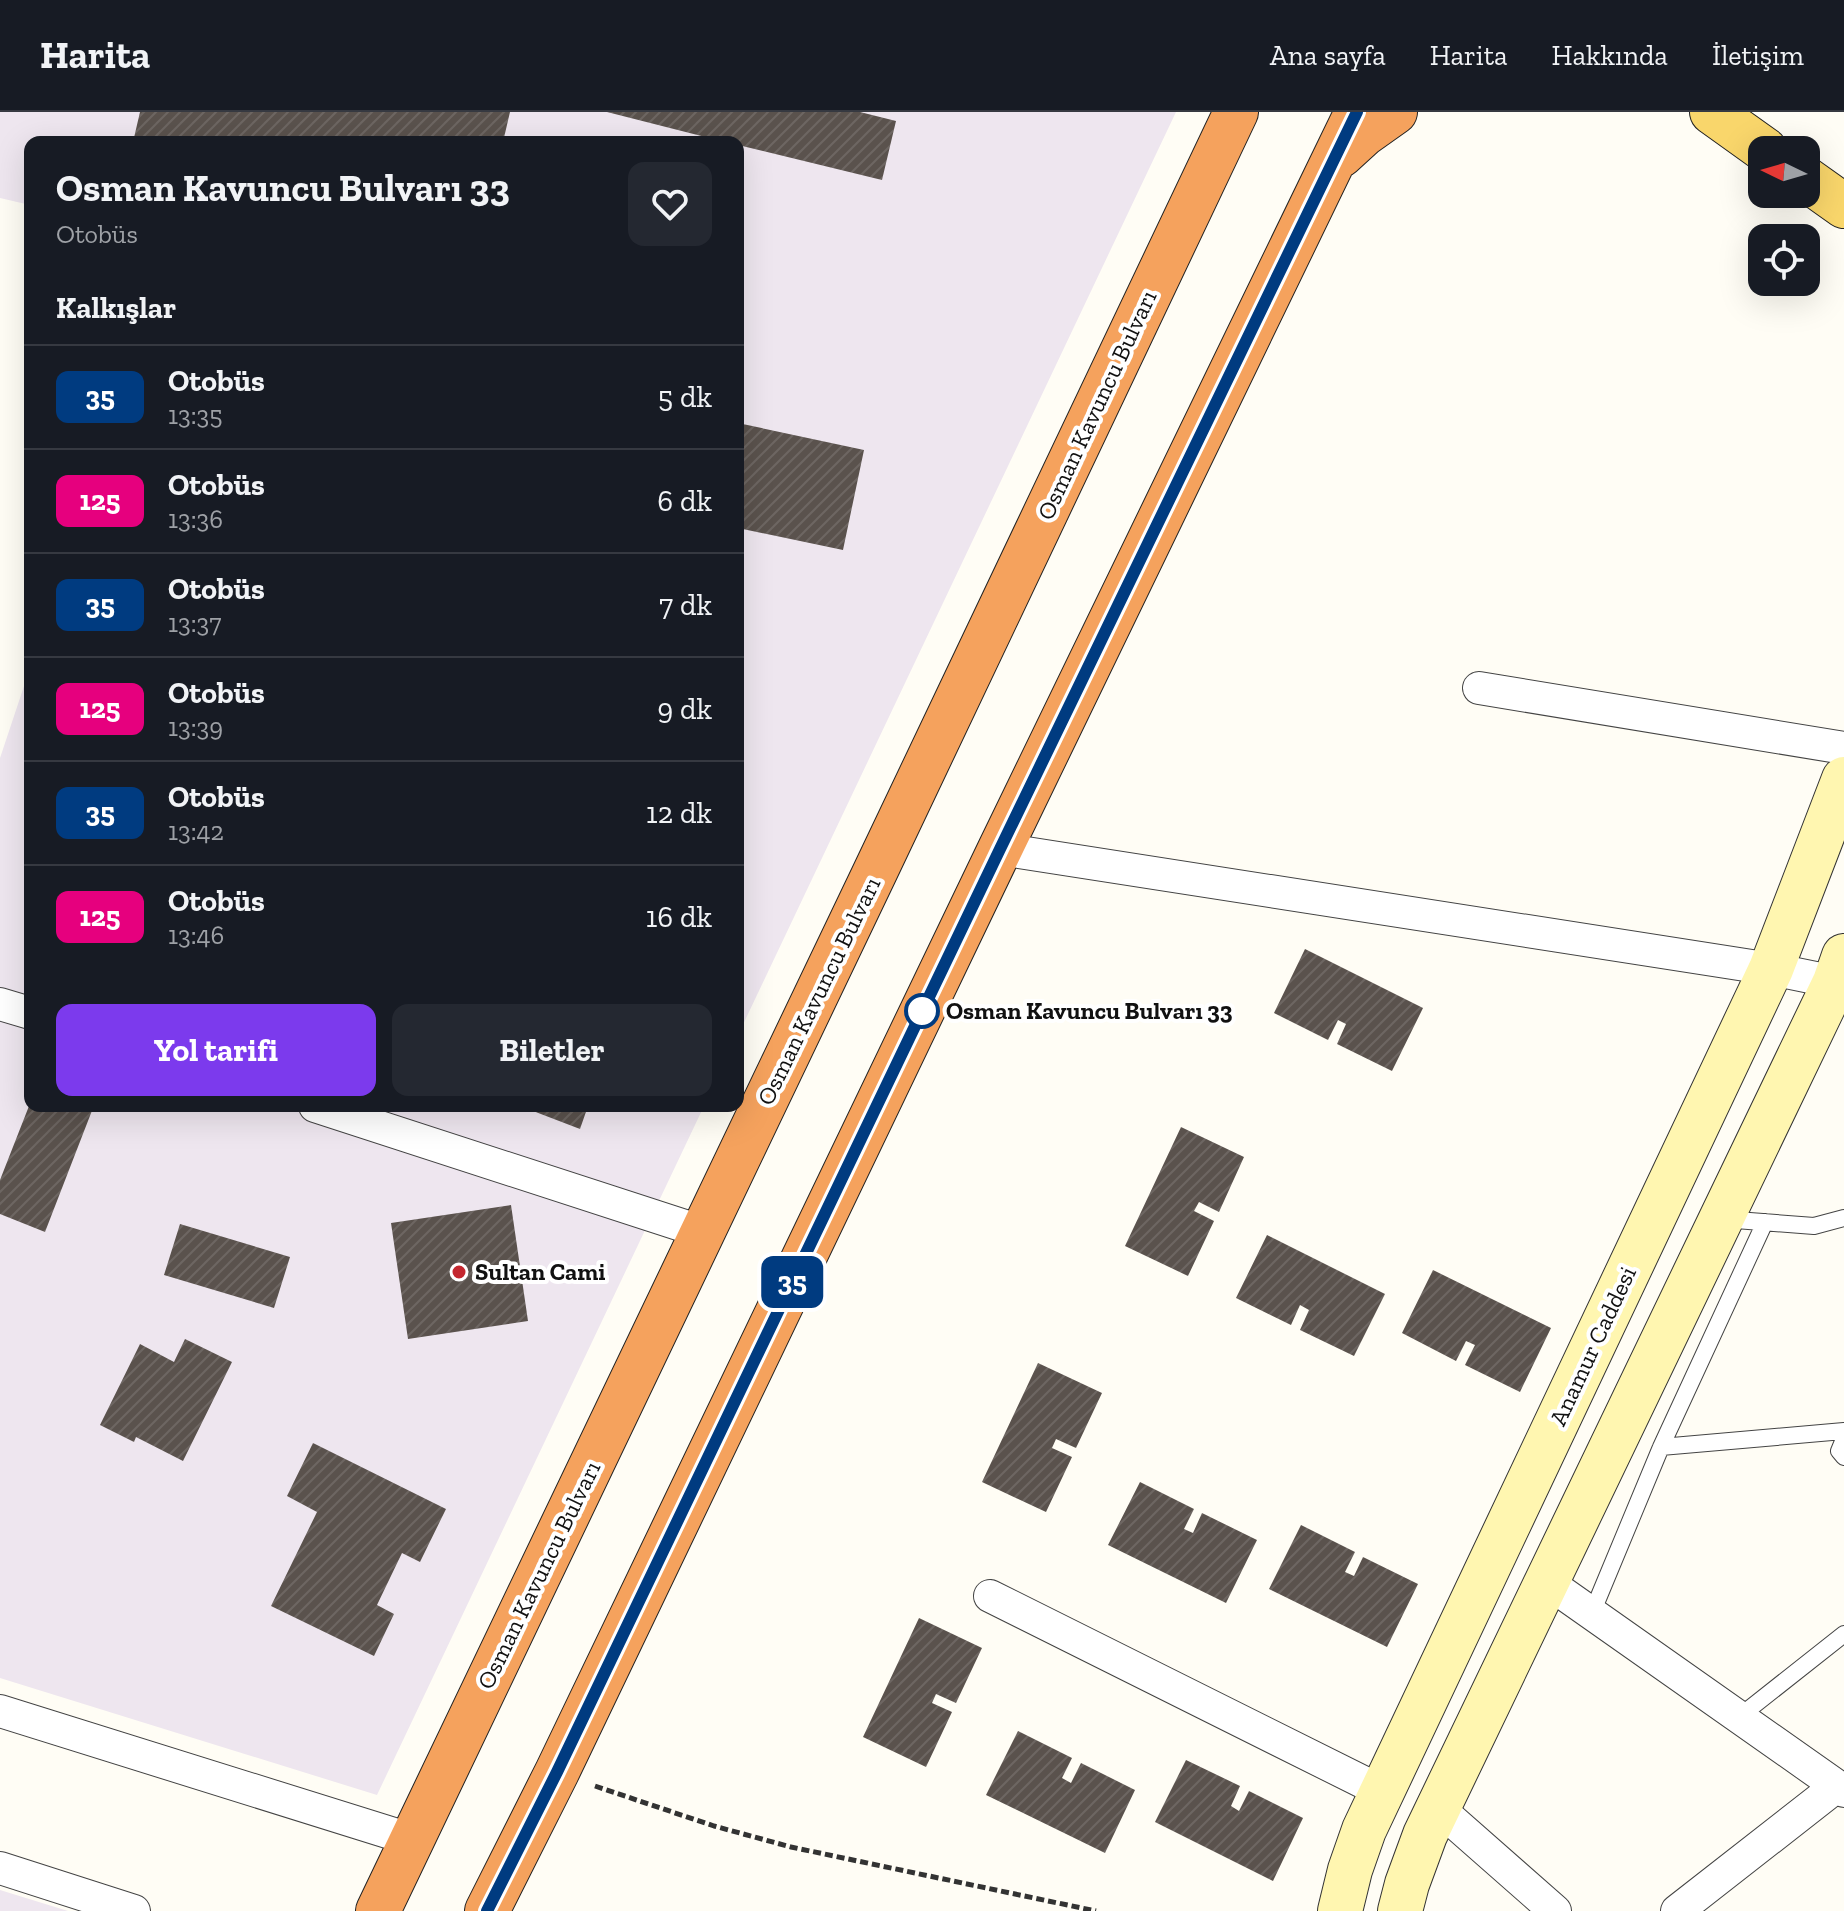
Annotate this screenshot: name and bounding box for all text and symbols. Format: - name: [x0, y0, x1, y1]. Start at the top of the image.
- text: Harita: [40, 32, 150, 78]
- text: Ana sayfa: [1270, 39, 1386, 72]
- text: Harita: [1430, 39, 1508, 72]
- text: Hakkında: [1552, 39, 1668, 72]
- text: İletişim: [1712, 39, 1804, 72]
- north arrow: [1748, 136, 1820, 208]
- map controls: [1748, 136, 1820, 296]
- button: heart: [628, 162, 712, 246]
- text: Osman Kavuncu Bulvarı 33: [56, 165, 510, 211]
- text: Otobüs: [56, 218, 138, 250]
- button: locate: [1748, 224, 1820, 296]
- street label: Osman Kavuncu Bulvarı: [1031, 285, 1163, 524]
- text: Kalkışlar: [56, 290, 176, 326]
- text: Otobüs: [168, 363, 265, 399]
- text: 5 dk: [658, 379, 712, 415]
- text: 35: [85, 380, 115, 413]
- text: 13:35: [168, 399, 223, 431]
- text: Otobüs: [168, 467, 265, 503]
- text: 6 dk: [657, 483, 712, 519]
- text: 125: [80, 484, 120, 517]
- text: 13:36: [168, 503, 223, 535]
- text: Otobüs: [168, 571, 265, 607]
- text: 7 dk: [659, 587, 712, 623]
- text: 35: [85, 588, 115, 621]
- text: 13:37: [168, 607, 222, 639]
- text: Otobüs: [168, 675, 265, 711]
- text: 9 dk: [657, 691, 712, 727]
- text: 125: [80, 692, 120, 725]
- text: 13:39: [168, 711, 223, 743]
- text: Otobüs: [168, 779, 265, 815]
- text: 12 dk: [646, 795, 712, 831]
- text: 35: [85, 796, 115, 829]
- text: 13:42: [168, 815, 224, 847]
- street label: Osman Kavuncu Bulvarı: [751, 872, 887, 1110]
- text: Otobüs: [168, 883, 265, 919]
- text: 16 dk: [646, 899, 712, 935]
- text: 125: [80, 900, 120, 933]
- text: 13:46: [168, 919, 224, 951]
- marker: Osman Kavuncu Bulvarı 33: [905, 994, 939, 1028]
- place label: Osman Kavuncu Bulvarı 33: [946, 996, 1233, 1025]
- button: Yol tarifi: [56, 1004, 376, 1096]
- button: Biletler: [392, 1004, 712, 1096]
- line badge: 35: [756, 1256, 828, 1308]
- place label: Sultan Cami: [475, 1257, 605, 1286]
- street label: Anamur Caddesi: [1543, 1261, 1642, 1430]
- marker: Sultan Cami: [450, 1263, 468, 1281]
- text: 35: [777, 1265, 807, 1298]
- street label: Osman Kavuncu Bulvarı: [471, 1456, 607, 1694]

